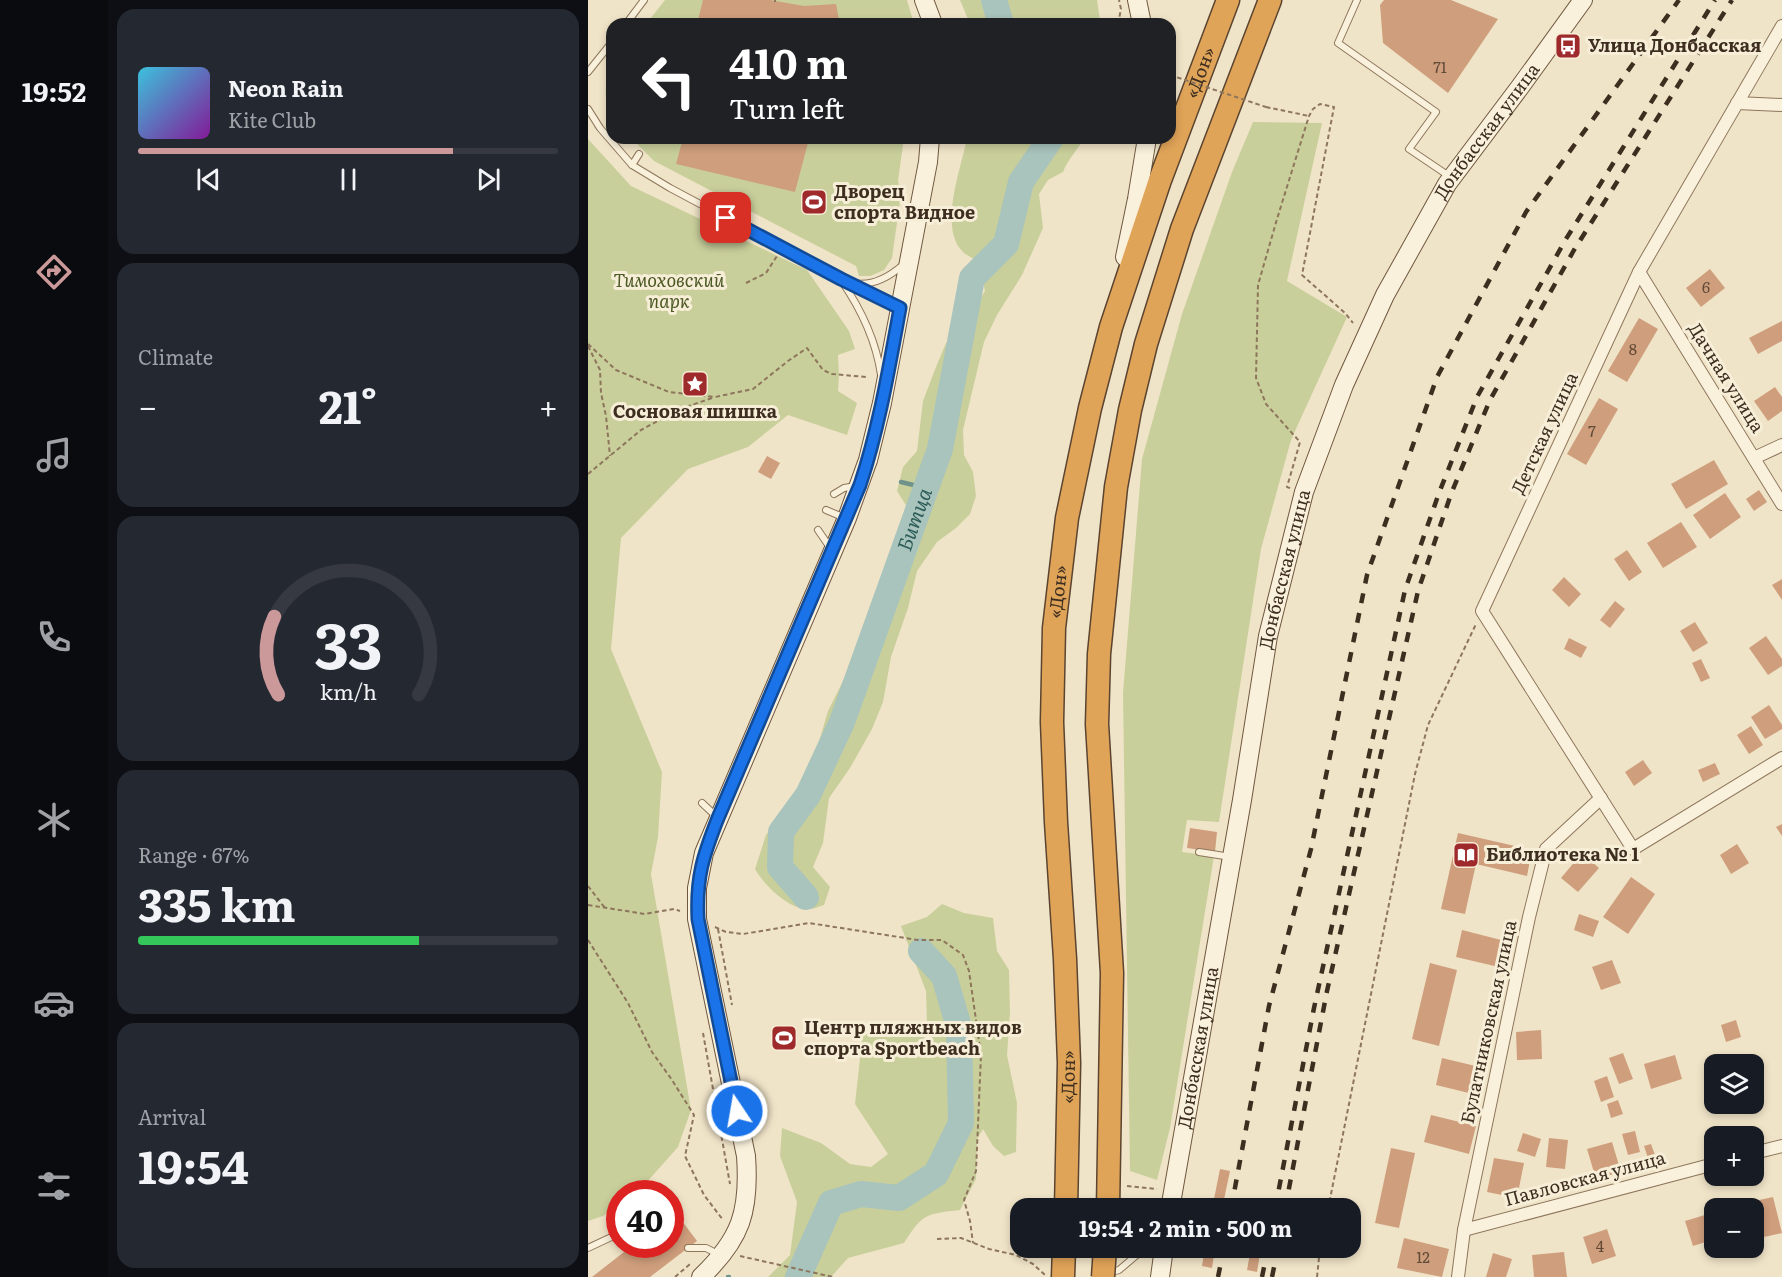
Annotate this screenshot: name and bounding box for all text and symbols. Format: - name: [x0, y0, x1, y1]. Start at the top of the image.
- text: 410 m: [729, 30, 848, 92]
- bus stop icon: Улица Донбасская: [1553, 31, 1583, 61]
- place label: Улица Донбасская: [1588, 31, 1762, 58]
- icon: left: [630, 42, 708, 120]
- street label: «Дон»: [1177, 42, 1221, 102]
- house number: 71: [1433, 55, 1447, 78]
- street label: Донбасская улица: [1426, 57, 1545, 204]
- text: 19:52: [22, 70, 86, 110]
- text: Neon Rain: [228, 71, 344, 104]
- text: Turn left: [729, 87, 844, 127]
- text: Kite Club: [228, 104, 316, 134]
- icon: previous: [192, 163, 225, 196]
- icon: pause: [332, 163, 365, 196]
- icon: next: [472, 163, 505, 196]
- place label: Дворец спорта Видное: [834, 177, 975, 225]
- sports icon: Дворец спорта Видное: [799, 187, 829, 217]
- pin: [700, 192, 751, 243]
- icon: arrive: [709, 201, 742, 234]
- icon: directions: [33, 251, 75, 293]
- park label: Тимоховский парк: [613, 266, 725, 314]
- house number: 6: [1702, 275, 1710, 298]
- street label: Дачная улица: [1683, 317, 1772, 438]
- house number: 8: [1629, 337, 1637, 360]
- text: Climate: [138, 341, 213, 371]
- street label: Детская улица: [1504, 367, 1584, 498]
- place icon: Сосновая шишка: [680, 369, 710, 399]
- text: 21°: [319, 371, 377, 438]
- text: −: [138, 380, 157, 429]
- text: +: [539, 380, 558, 429]
- place label: Сосновая шишка: [613, 397, 778, 424]
- house number: 7: [1588, 419, 1596, 442]
- icon: music: [33, 434, 75, 476]
- water label: Битца: [888, 483, 938, 555]
- street label: Донбасская улица: [1251, 486, 1316, 651]
- street label: «Дон»: [1040, 563, 1073, 620]
- text: 33: [314, 597, 382, 689]
- icon: phone: [33, 616, 75, 658]
- text: km/h: [319, 676, 377, 708]
- icon: climate: [33, 799, 75, 841]
- text: Range · 67%: [138, 839, 249, 869]
- library icon: Библиотека № 1: [1451, 840, 1481, 870]
- place label: Библиотека № 1: [1486, 840, 1639, 867]
- text: 335 km: [138, 869, 296, 936]
- street label: Булатниковская улица: [1453, 917, 1522, 1126]
- street label: Донбасская улица: [1169, 964, 1224, 1130]
- icon: car: [33, 982, 75, 1024]
- place label: Центр пляжных видов спорта Sportbeach: [804, 1013, 1022, 1061]
- sports icon: Центр пляжных видов спорта Sportbeach: [769, 1023, 799, 1053]
- street label: «Дон»: [1053, 1050, 1081, 1104]
- map controls: [1704, 1054, 1764, 1258]
- button: layers: [1704, 1054, 1764, 1114]
- position arrow: [705, 1079, 769, 1143]
- text: Arrival: [138, 1101, 206, 1131]
- button: +: [1704, 1126, 1764, 1186]
- text: 19:54: [138, 1131, 249, 1198]
- street label: Павловская улица: [1501, 1143, 1669, 1212]
- icon: filters: [33, 1165, 75, 1207]
- speed limit sign: 40: [606, 1180, 684, 1258]
- button: −: [1704, 1198, 1764, 1258]
- text: 19:54 · 2 min · 500 m: [1079, 1211, 1292, 1244]
- house number: 4: [1596, 1234, 1604, 1257]
- house number: 12: [1416, 1245, 1430, 1268]

